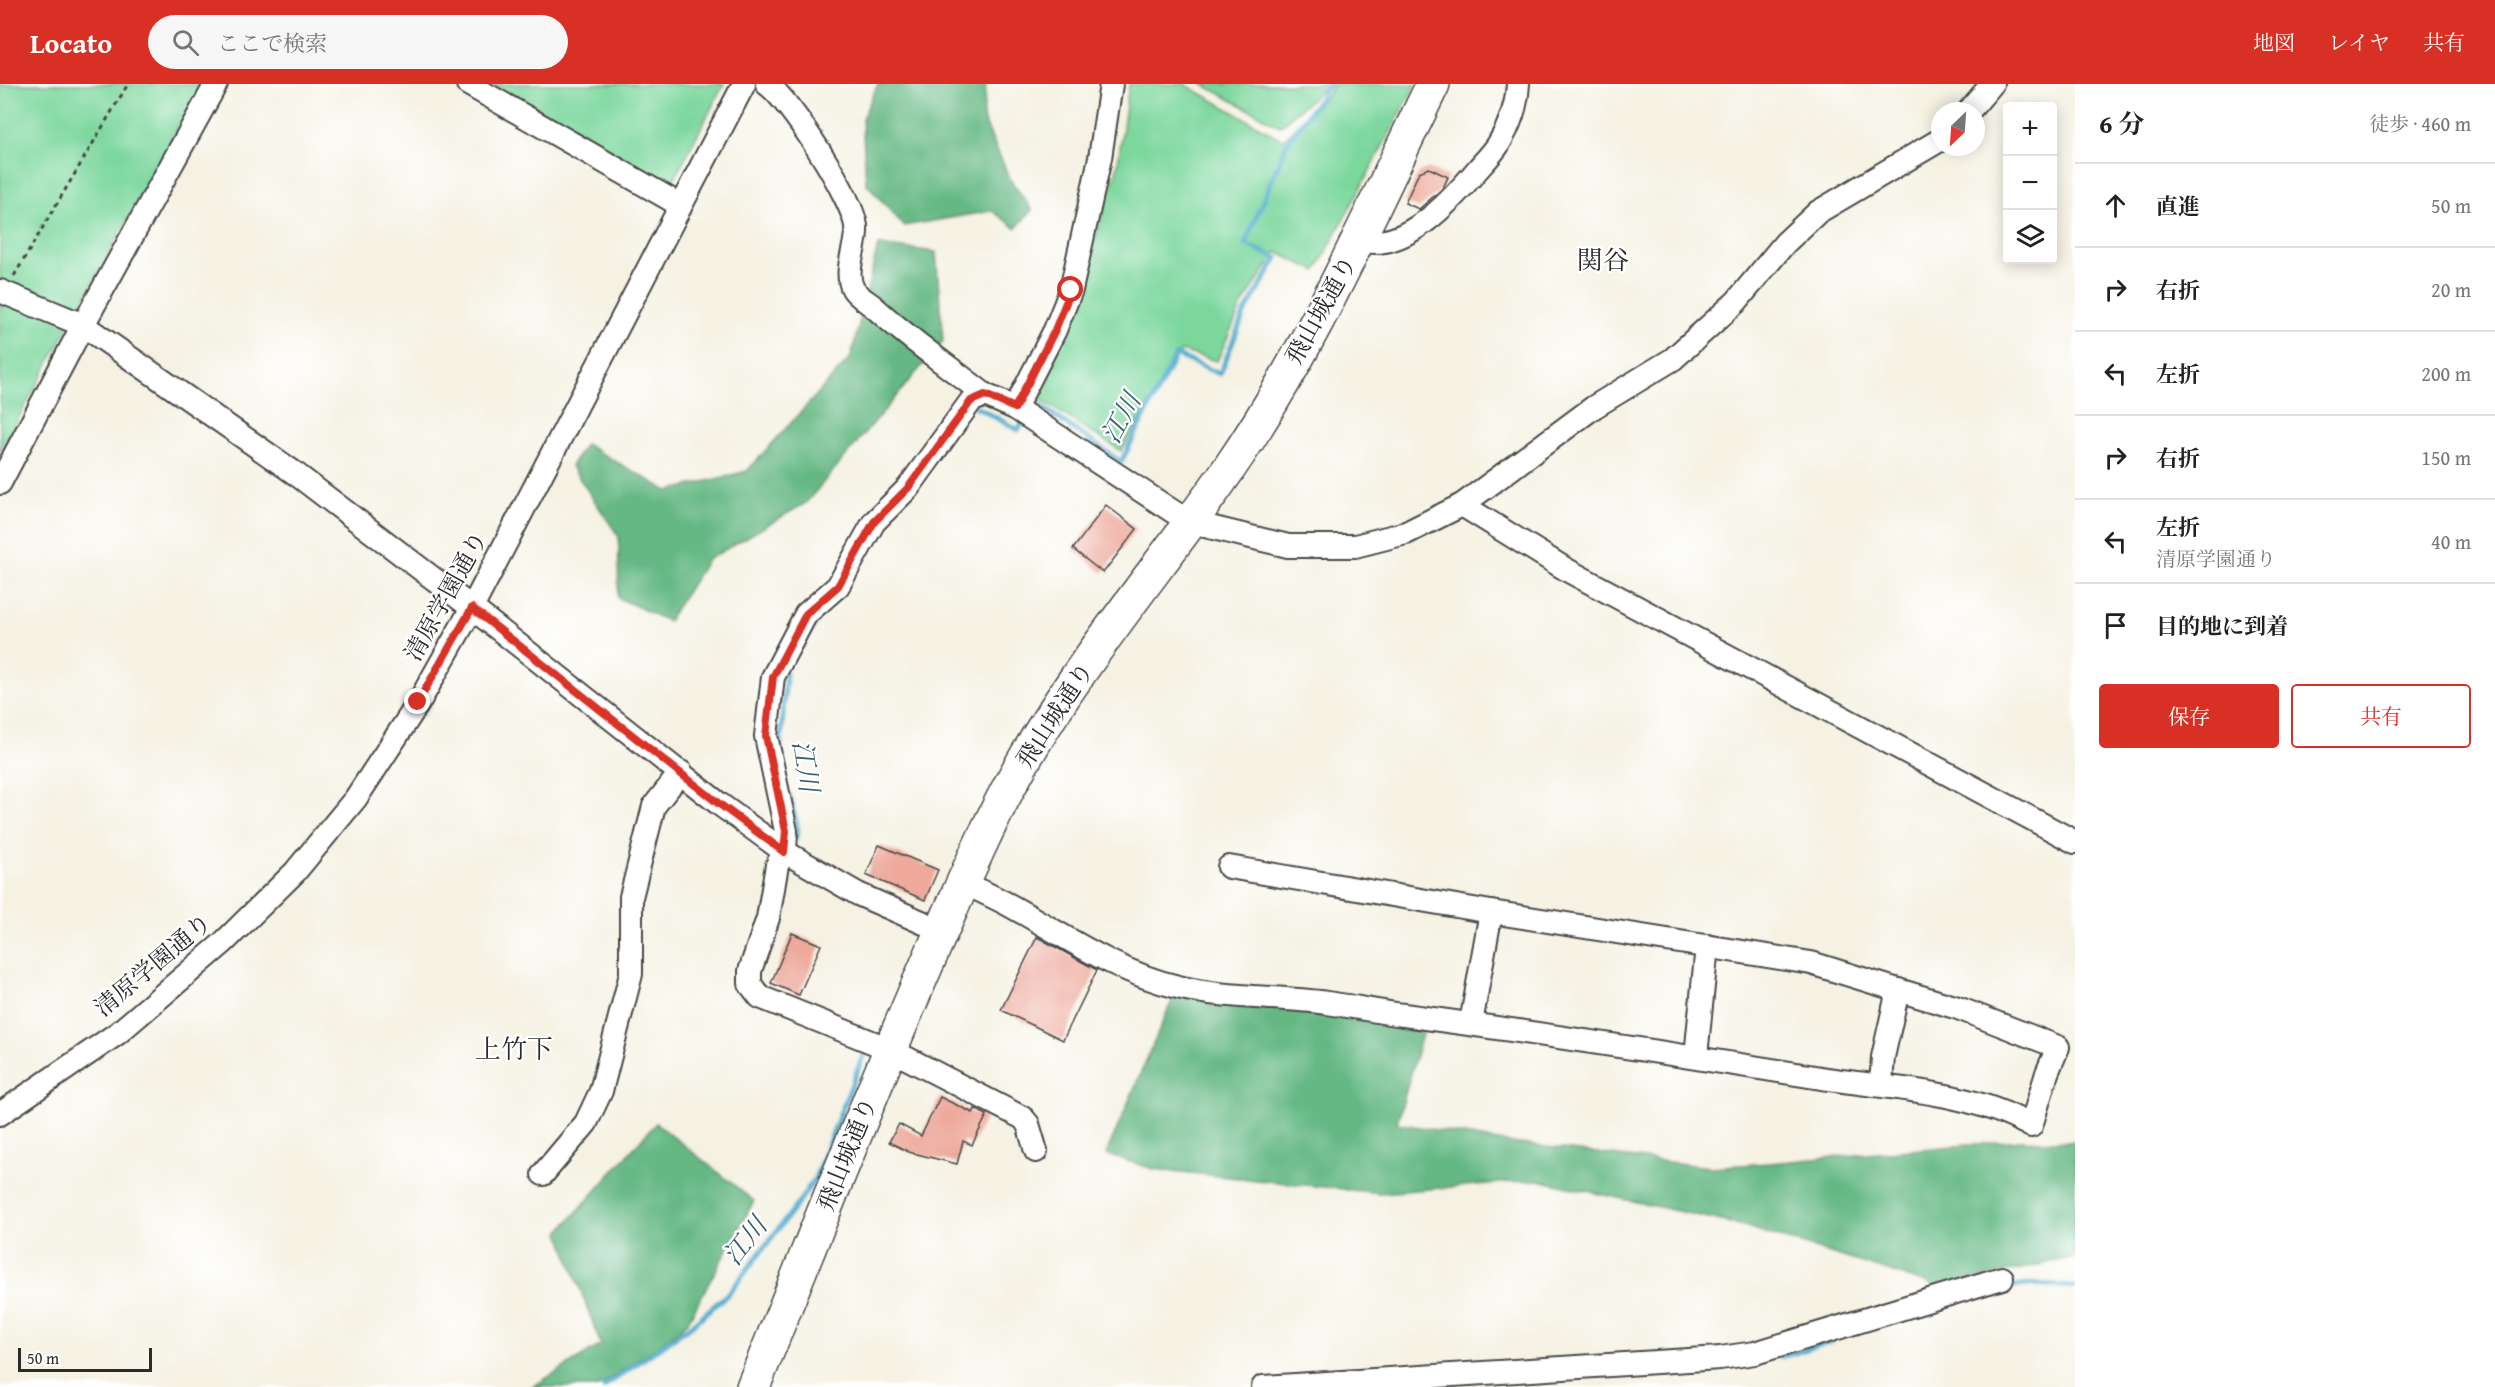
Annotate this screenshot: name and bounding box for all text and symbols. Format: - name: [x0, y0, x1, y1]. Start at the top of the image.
- search box: [148, 15, 568, 69]
- text: Locato: [30, 22, 112, 63]
- icon: search: [169, 26, 202, 59]
- text: ここで検索: [217, 27, 327, 59]
- text: 地図: [2253, 27, 2295, 58]
- text: レイヤ: [2328, 27, 2390, 58]
- text: 共有: [2423, 27, 2465, 58]
- north arrow: [1931, 102, 1985, 156]
- map controls: [2003, 102, 2057, 264]
- button: +: [2003, 102, 2057, 156]
- text: 6 分: [2099, 104, 2144, 143]
- text: 徒歩 · 460 m: [2369, 109, 2471, 138]
- button: −: [2003, 156, 2057, 210]
- icon: ahead: [2099, 189, 2132, 222]
- text: 直進: [2156, 190, 2200, 222]
- text: 50 m: [2431, 191, 2471, 220]
- button: layers: [2003, 210, 2057, 264]
- district label: 関谷: [1577, 240, 1629, 279]
- street label: 飛山城通り: [1276, 249, 1365, 371]
- icon: right: [2099, 273, 2132, 306]
- text: 右折: [2156, 274, 2200, 306]
- text: 20 m: [2431, 275, 2471, 304]
- route start: [1057, 276, 1083, 302]
- icon: left: [2099, 357, 2132, 390]
- text: 左折: [2156, 358, 2200, 390]
- text: 200 m: [2421, 359, 2471, 388]
- water label: 江川: [1091, 383, 1151, 450]
- icon: right: [2099, 441, 2132, 474]
- text: 右折: [2156, 442, 2200, 474]
- text: 150 m: [2421, 443, 2471, 472]
- text: 左折: [2156, 511, 2200, 543]
- street label: 清原学園通り: [395, 524, 496, 667]
- icon: left: [2099, 525, 2132, 558]
- text: 40 m: [2431, 527, 2471, 556]
- text: 清原学園通り: [2156, 544, 2276, 573]
- icon: arrive: [2099, 609, 2132, 642]
- text: 目的地に到着: [2156, 610, 2288, 642]
- street label: 飛山城通り: [1007, 655, 1102, 775]
- button: 保存: [2099, 684, 2279, 748]
- button: 共有: [2291, 684, 2471, 748]
- route end: [404, 688, 430, 714]
- water label: 江川: [783, 737, 830, 798]
- street label: 清原学園通り: [86, 905, 219, 1024]
- district label: 上竹下: [475, 1029, 553, 1068]
- street label: 飛山城通り: [808, 1092, 885, 1216]
- water label: 江川: [713, 1206, 778, 1273]
- scale bar: [18, 1345, 152, 1372]
- text: 50 m: [27, 1346, 59, 1370]

